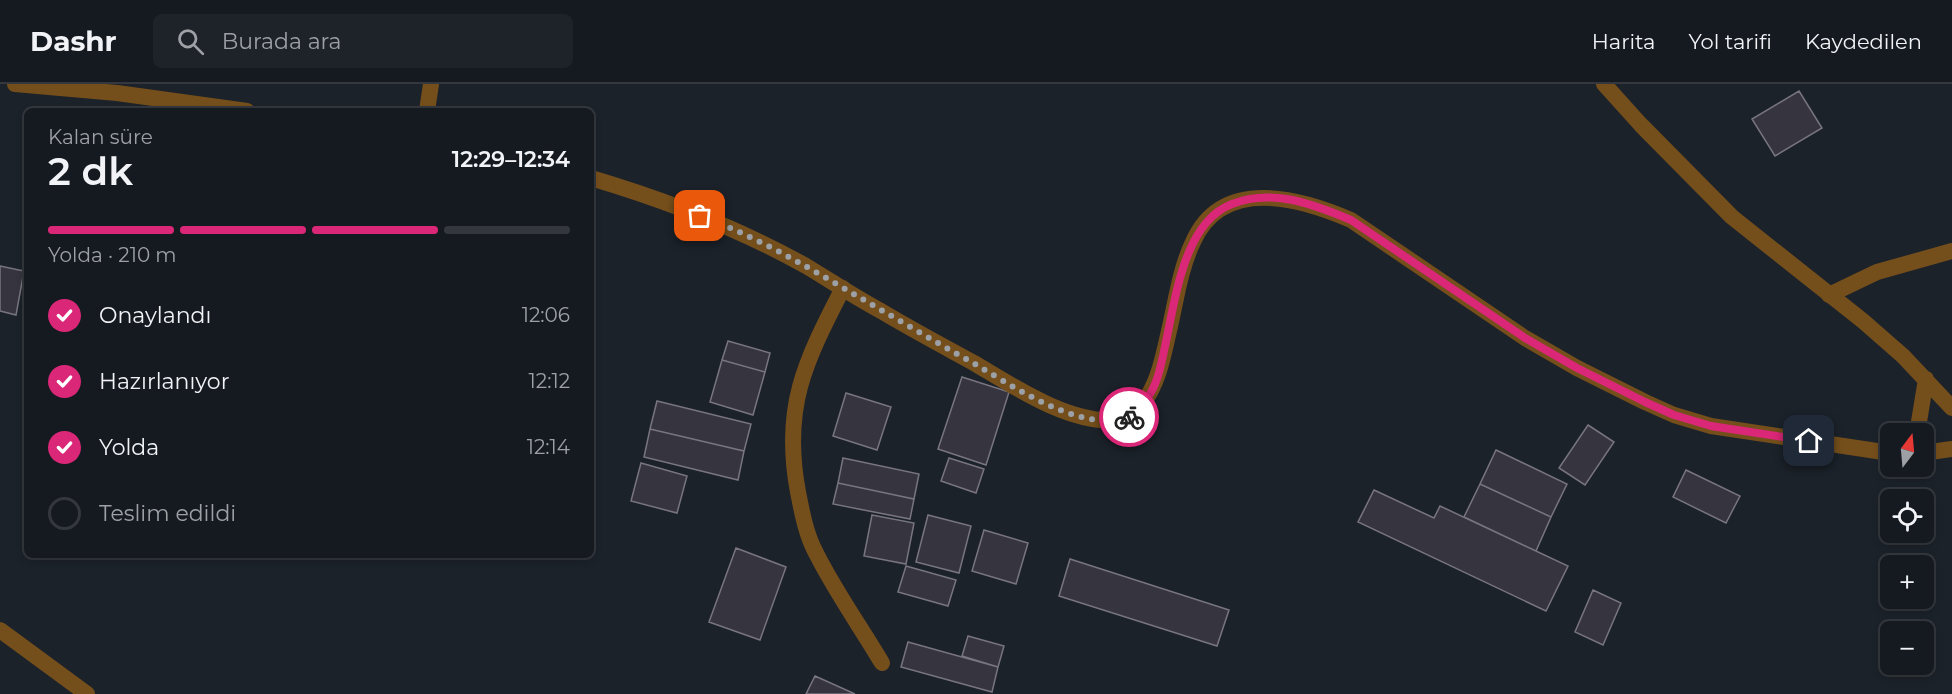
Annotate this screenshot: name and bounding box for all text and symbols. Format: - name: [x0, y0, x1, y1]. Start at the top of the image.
- search box: [153, 14, 573, 68]
- text: Dashr: [30, 24, 117, 58]
- icon: search: [174, 25, 207, 58]
- text: Burada ara: [222, 28, 342, 55]
- text: Harita: [1592, 29, 1655, 54]
- text: Yol tarifi: [1688, 29, 1772, 54]
- text: Kaydedilen: [1805, 29, 1922, 54]
- text: Kalan süre: [48, 125, 153, 149]
- text: 12:29–12:34: [452, 146, 570, 173]
- text: 2 dk: [48, 147, 133, 195]
- pin: [674, 190, 725, 241]
- icon: bag: [683, 199, 716, 232]
- text: Yolda · 210 m: [48, 243, 177, 267]
- icon: check: [48, 299, 81, 332]
- text: Onaylandı: [99, 302, 211, 329]
- text: 12:06: [522, 303, 570, 327]
- icon: check: [48, 365, 81, 398]
- text: Hazırlanıyor: [99, 368, 229, 395]
- text: 12:12: [529, 369, 570, 393]
- courier: [1099, 387, 1159, 447]
- icon: bike: [1113, 401, 1146, 434]
- pin: [1783, 415, 1834, 466]
- north arrow: [1880, 423, 1934, 477]
- map controls: [1880, 423, 1934, 675]
- icon: home: [1792, 424, 1825, 457]
- icon: check: [48, 431, 81, 464]
- text: Yolda: [99, 434, 159, 461]
- text: 12:14: [527, 435, 570, 459]
- button: locate: [1880, 489, 1934, 543]
- text: Teslim edildi: [99, 500, 236, 527]
- button: +: [1880, 555, 1934, 609]
- button: −: [1880, 621, 1934, 675]

